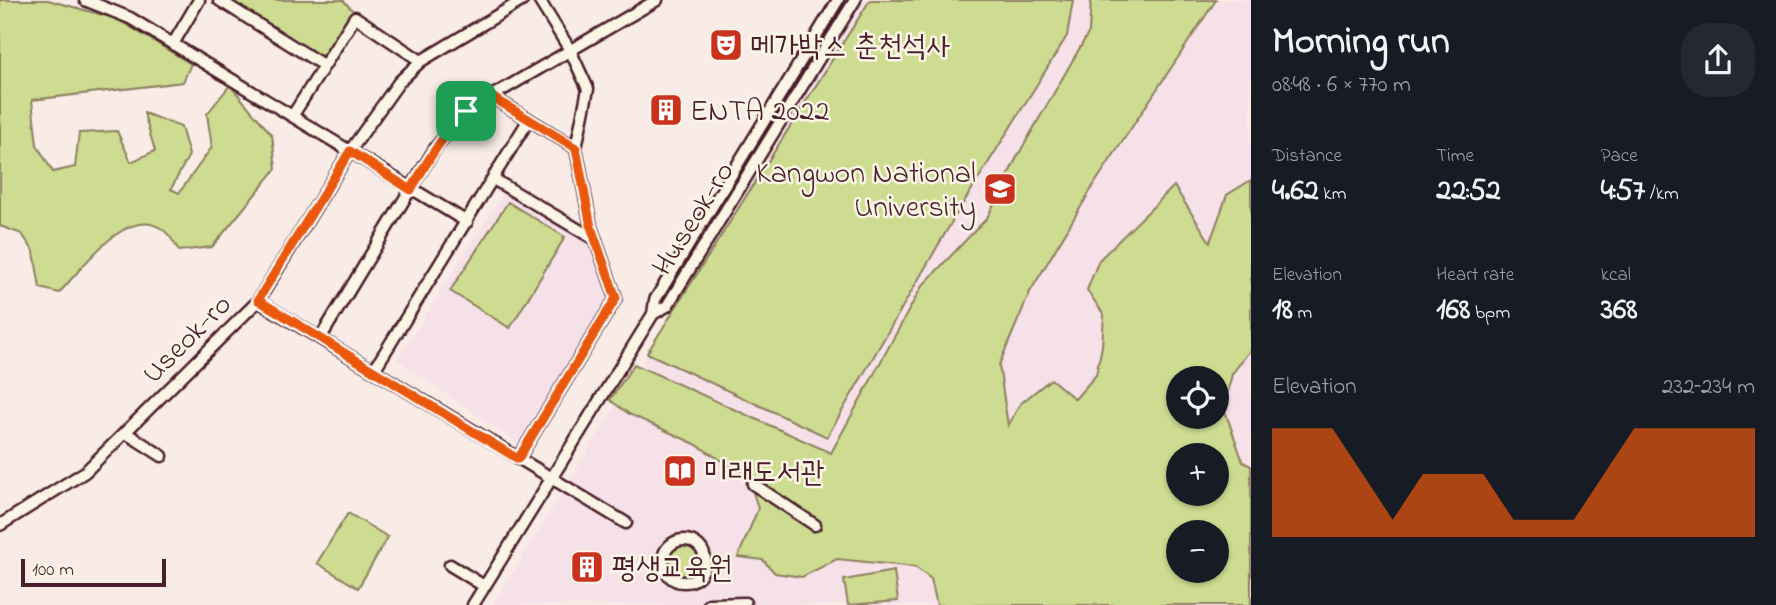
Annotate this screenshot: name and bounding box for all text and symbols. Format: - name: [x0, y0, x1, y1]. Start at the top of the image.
- text: Morning run: [1272, 15, 1450, 71]
- button: share: [1681, 23, 1755, 97]
- theatre icon: 메가박스 춘천석사: [707, 26, 745, 64]
- place label: 메가박스 춘천석사: [750, 26, 951, 70]
- text: 08:48 · 6 × 770 m: [1272, 69, 1411, 102]
- pin: [436, 81, 496, 141]
- building icon: ENTA 2022: [647, 91, 685, 129]
- place label: ENTA 2022: [690, 91, 829, 135]
- icon: arrive: [447, 92, 485, 130]
- text: Distance: [1272, 143, 1342, 170]
- text: Time: [1436, 143, 1474, 170]
- text: Pace: [1601, 143, 1638, 170]
- place label: Kangwon National University: [756, 153, 976, 231]
- street label: Huseok-ro: [642, 154, 747, 285]
- school or university icon: Kangwon National University: [981, 170, 1019, 208]
- text: 4.62: [1272, 170, 1319, 214]
- text: 22:52: [1436, 170, 1501, 214]
- text: 4:57: [1601, 170, 1645, 214]
- text: km: [1319, 181, 1346, 208]
- text: /km: [1645, 181, 1679, 208]
- text: Elevation: [1272, 262, 1342, 289]
- text: Heart rate: [1436, 262, 1514, 289]
- text: kcal: [1601, 262, 1631, 289]
- street label: Useok-ro: [133, 285, 243, 395]
- text: 18: [1272, 289, 1293, 333]
- text: 168: [1436, 289, 1470, 333]
- text: 368: [1601, 289, 1638, 333]
- text: m: [1293, 300, 1312, 327]
- text: bpm: [1470, 300, 1510, 327]
- map controls: [1166, 366, 1229, 583]
- button: locate: [1166, 366, 1229, 429]
- text: Elevation: [1272, 371, 1357, 404]
- text: 232–234 m: [1662, 371, 1755, 404]
- button: +: [1166, 443, 1229, 506]
- library icon: 미래도서관: [661, 452, 699, 490]
- place label: 미래도서관: [704, 452, 825, 496]
- button: −: [1166, 520, 1229, 583]
- building icon: 평생교육원: [568, 548, 606, 586]
- place label: 평생교육원: [612, 548, 733, 592]
- scale bar: [21, 556, 166, 588]
- text: 100 m: [32, 557, 74, 584]

